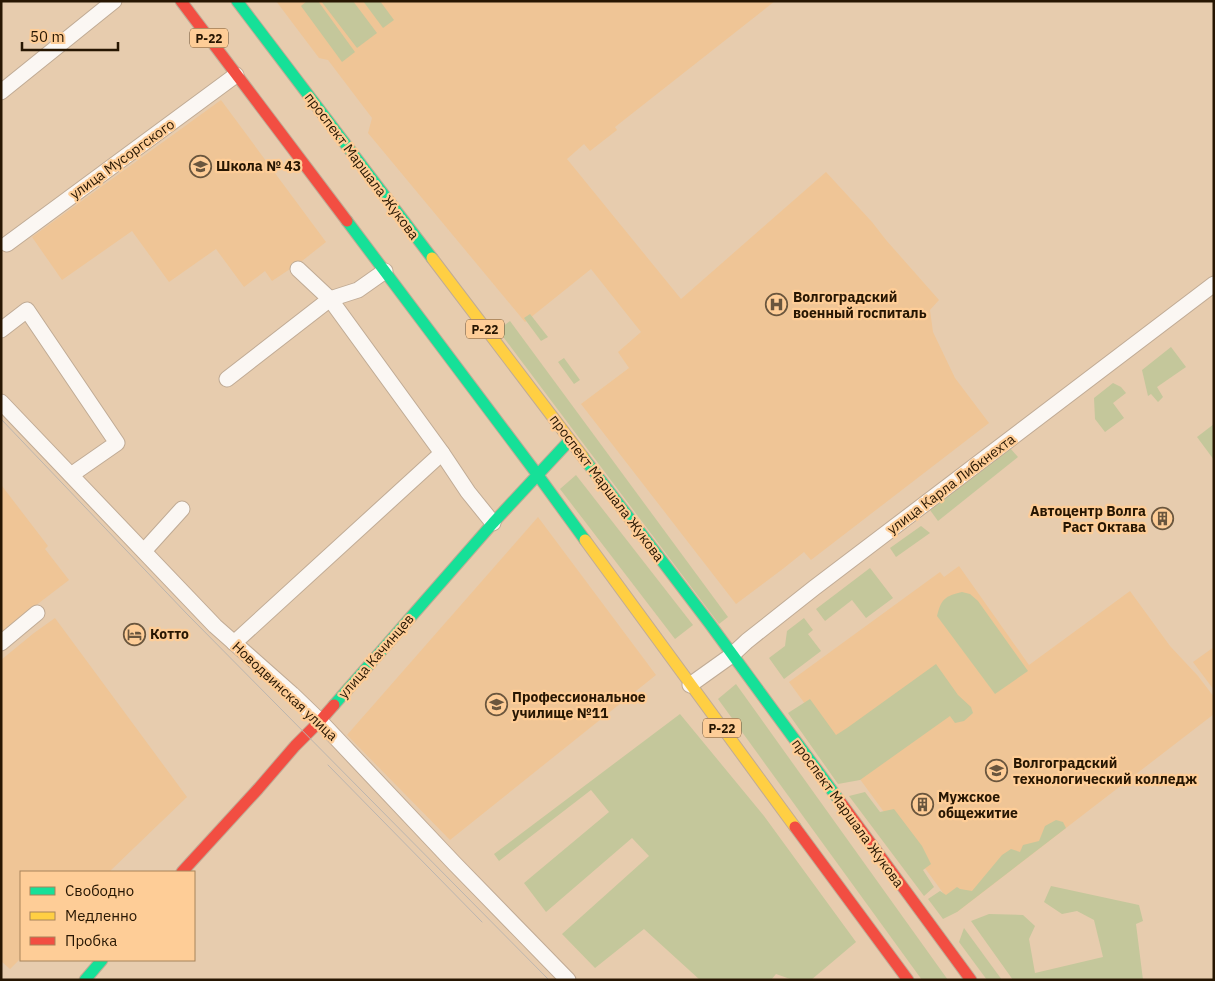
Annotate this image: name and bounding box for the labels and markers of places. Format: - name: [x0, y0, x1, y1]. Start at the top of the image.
- school or university icon: Школа № 43: [188, 154, 212, 178]
- place label: Школа № 43: [216, 157, 301, 175]
- place label: Волгоградский военный госпиталь: [793, 288, 927, 322]
- hospital icon: Волгоградский военный госпиталь: [765, 293, 789, 317]
- place label: Автоцентр Волга Раст Октава: [1030, 502, 1146, 536]
- building icon: Автоцентр Волга Раст Октава: [1150, 507, 1174, 531]
- hotel icon: Котто: [122, 622, 146, 646]
- place label: Котто: [150, 625, 189, 643]
- place label: Профессиональное училище №11: [512, 688, 646, 722]
- school or university icon: Профессиональное училище №11: [484, 693, 508, 717]
- place label: Волгоградский технологический колледж: [1013, 754, 1197, 788]
- school or university icon: Волгоградский технологический колледж: [985, 759, 1009, 783]
- place label: Мужское общежитие: [938, 788, 1018, 822]
- building icon: Мужское общежитие: [910, 793, 934, 817]

